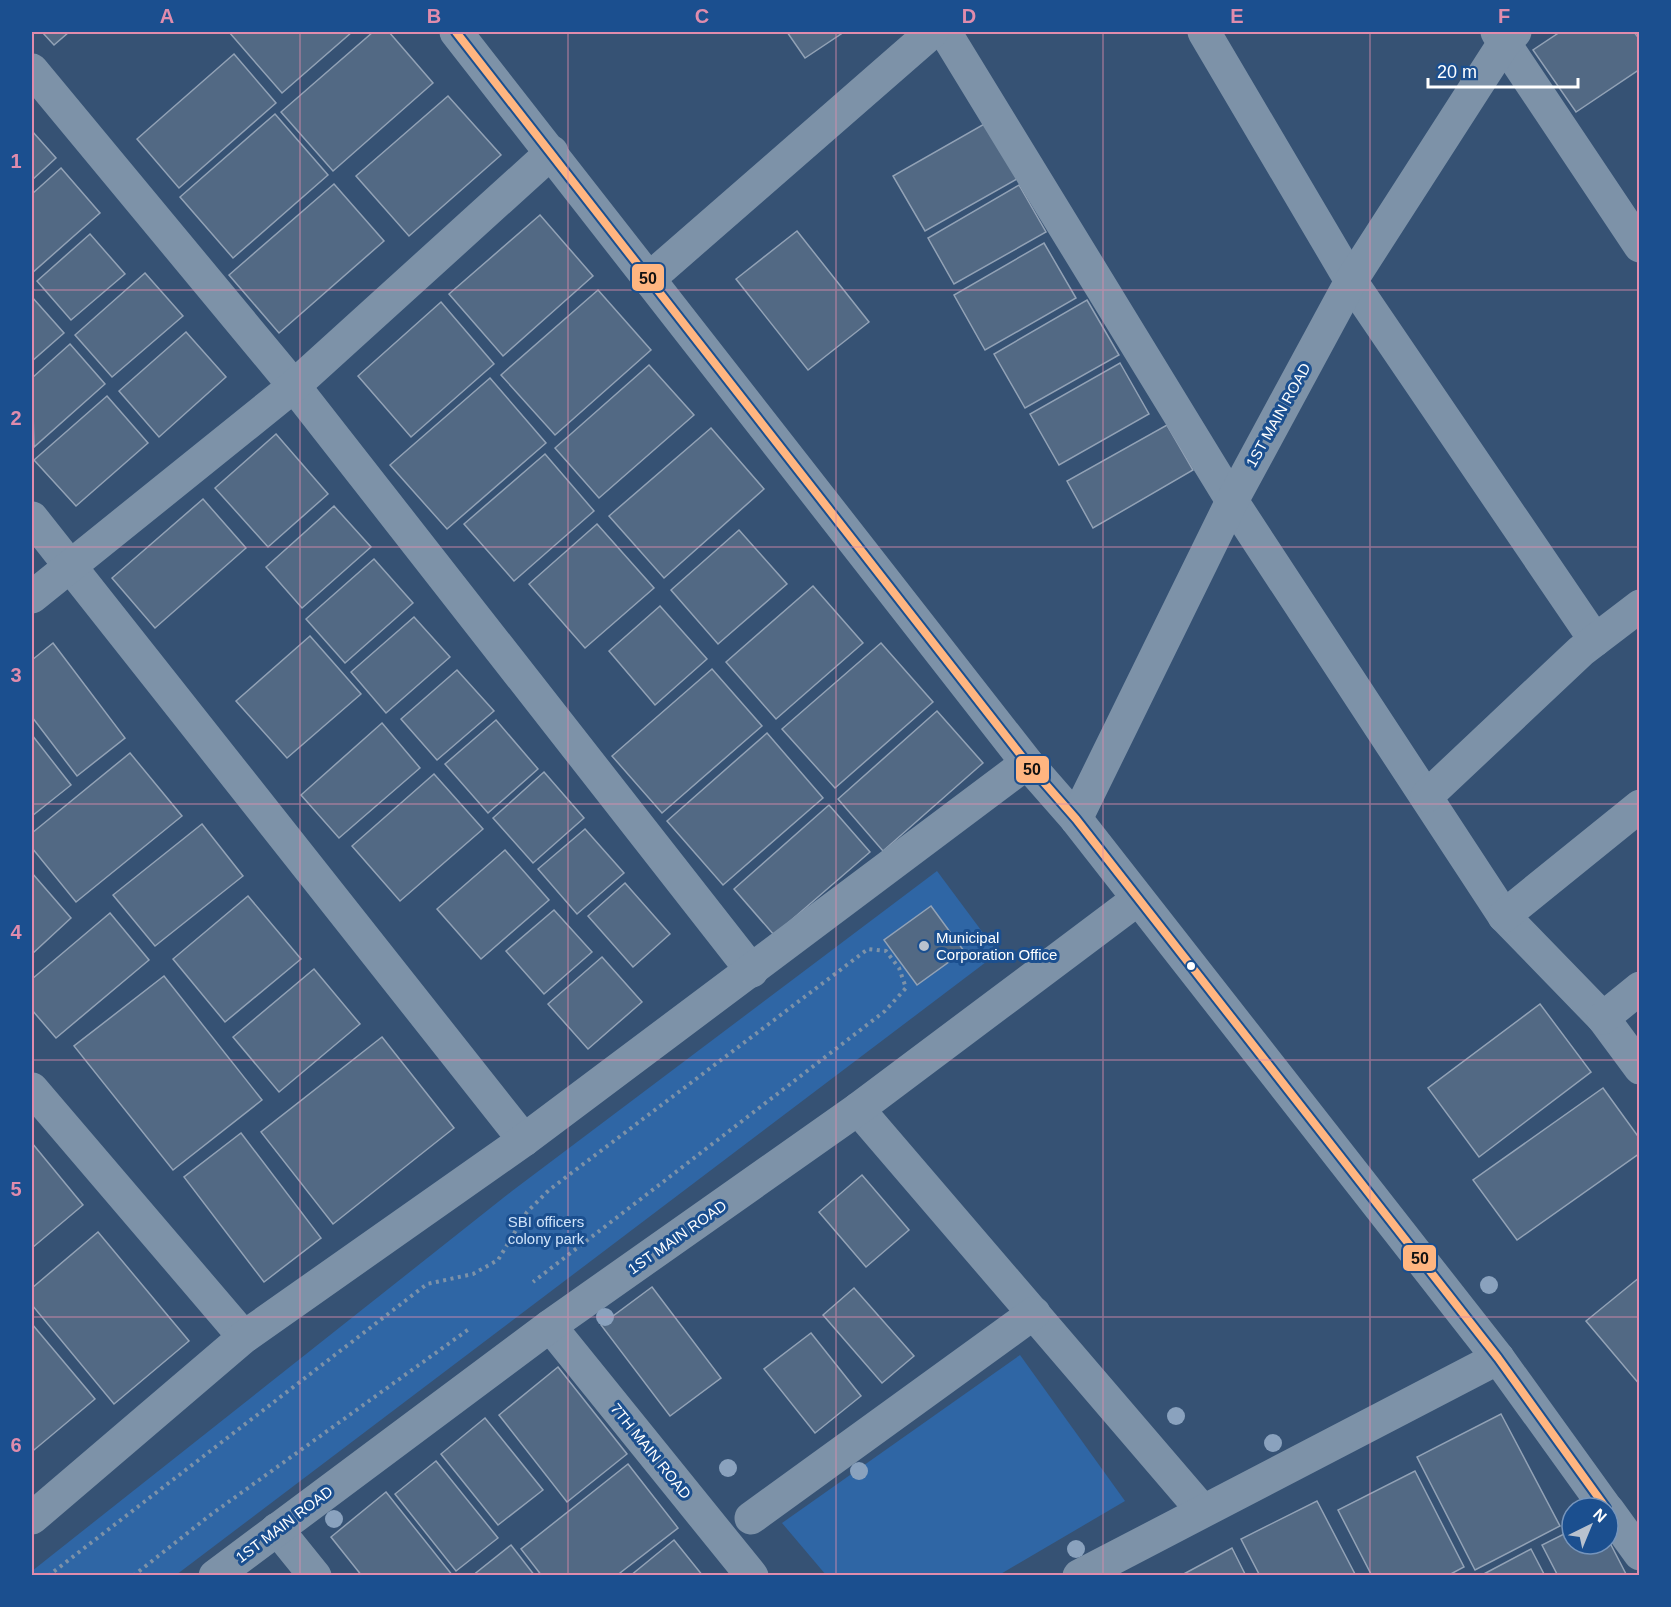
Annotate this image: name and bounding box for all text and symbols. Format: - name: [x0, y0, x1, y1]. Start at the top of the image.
- text: A: [160, 5, 174, 27]
- text: B: [427, 5, 441, 27]
- text: C: [695, 5, 709, 27]
- text: D: [962, 5, 976, 27]
- text: E: [1230, 5, 1244, 27]
- text: F: [1498, 5, 1510, 27]
- scale bar: [1428, 51, 1578, 89]
- text: 20 m: [1437, 62, 1477, 82]
- text: 1: [10, 150, 22, 172]
- line badge: 50: [631, 263, 665, 292]
- text: 50: [639, 270, 657, 287]
- street label: 1ST MAIN ROAD: [1242, 360, 1314, 470]
- text: 2: [10, 407, 22, 429]
- text: 3: [10, 664, 22, 686]
- line badge: 50: [1015, 755, 1050, 784]
- text: 50: [1023, 761, 1041, 778]
- text: 4: [10, 921, 22, 943]
- place label: Municipal Corporation Office: [936, 929, 1057, 963]
- marker: Municipal Corporation Office: [917, 939, 931, 953]
- unlabelled marker: [1185, 960, 1197, 972]
- text: 5: [10, 1178, 22, 1200]
- street label: 1ST MAIN ROAD: [624, 1197, 730, 1277]
- park label: SBI officers colony park: [508, 1213, 585, 1247]
- line badge: 50: [1402, 1244, 1437, 1272]
- text: 50: [1411, 1250, 1429, 1267]
- street label: 7TH MAIN ROAD: [607, 1400, 695, 1502]
- text: 6: [10, 1434, 22, 1456]
- street label: 1ST MAIN ROAD: [232, 1482, 336, 1566]
- north arrow: [1560, 1496, 1620, 1556]
- text: N: [1590, 1505, 1610, 1526]

